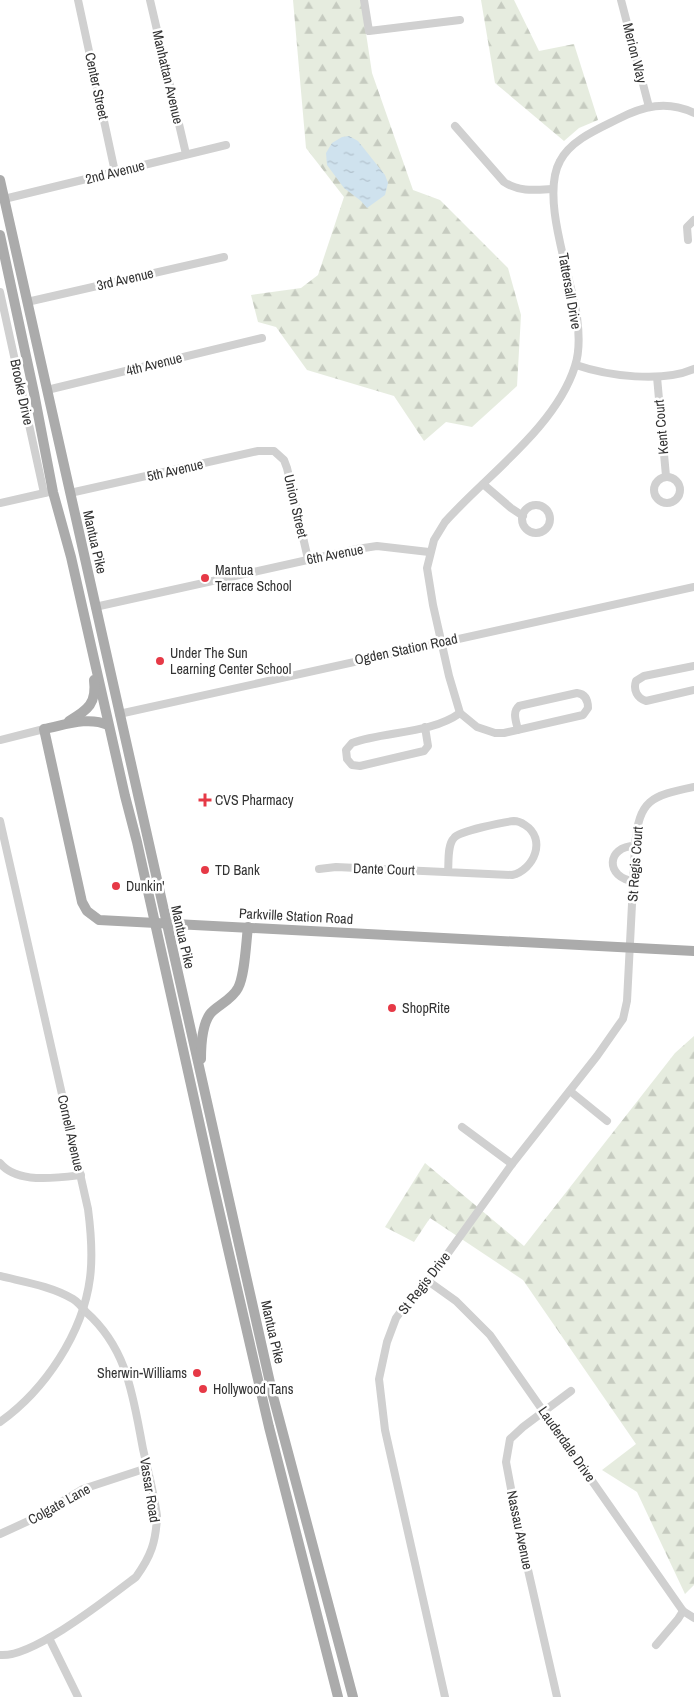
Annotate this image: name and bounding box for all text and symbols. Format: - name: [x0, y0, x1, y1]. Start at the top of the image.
- street label: Merion Way: [619, 21, 651, 85]
- street label: Manhattan Avenue: [148, 28, 188, 126]
- street label: Center Street: [81, 51, 113, 121]
- street label: 2nd Avenue: [83, 156, 147, 188]
- street label: Tattersall Drive: [554, 252, 586, 330]
- street label: 3rd Avenue: [95, 264, 155, 294]
- street label: 4th Avenue: [124, 348, 184, 380]
- street label: Brooke Drive: [6, 357, 38, 427]
- street label: Kent Court: [650, 399, 672, 455]
- street label: 5th Avenue: [145, 455, 205, 485]
- street label: Union Street: [280, 473, 312, 539]
- street label: Mantua Pike: [79, 509, 111, 575]
- street label: 6th Avenue: [305, 540, 365, 568]
- place label: Mantua Terrace School: [215, 561, 292, 595]
- marker: Mantua Terrace School: [199, 572, 211, 584]
- street label: Ogden Station Road: [353, 629, 459, 669]
- place label: Under The Sun Learning Center School: [170, 644, 291, 678]
- marker: Under The Sun Learning Center School: [154, 655, 166, 667]
- place label: CVS Pharmacy: [215, 791, 294, 809]
- marker: CVS Pharmacy: [199, 794, 211, 806]
- street label: St Regis Court: [623, 826, 647, 902]
- street label: Dante Court: [353, 859, 415, 879]
- place label: TD Bank: [215, 861, 260, 879]
- marker: TD Bank: [199, 864, 211, 876]
- place label: Dunkin': [126, 877, 165, 895]
- marker: Dunkin': [110, 880, 122, 892]
- street label: Mantua Pike: [167, 904, 199, 970]
- street label: Parkville Station Road: [238, 904, 354, 928]
- place label: ShopRite: [402, 999, 450, 1017]
- marker: ShopRite: [386, 1002, 398, 1014]
- street label: Cornell Avenue: [53, 1093, 89, 1173]
- street label: St Regis Drive: [394, 1248, 454, 1318]
- street label: Mantua Pike: [257, 1299, 289, 1365]
- place label: Sherwin-Williams: [97, 1364, 187, 1382]
- marker: Sherwin-Williams: [191, 1367, 203, 1379]
- place label: Hollywood Tans: [213, 1380, 294, 1398]
- marker: Hollywood Tans: [197, 1383, 209, 1395]
- street label: Lauderdale Drive: [534, 1403, 600, 1485]
- street label: Vassar Road: [136, 1456, 164, 1524]
- street label: Colgate Lane: [25, 1480, 93, 1528]
- street label: Nassau Avenue: [503, 1489, 537, 1571]

